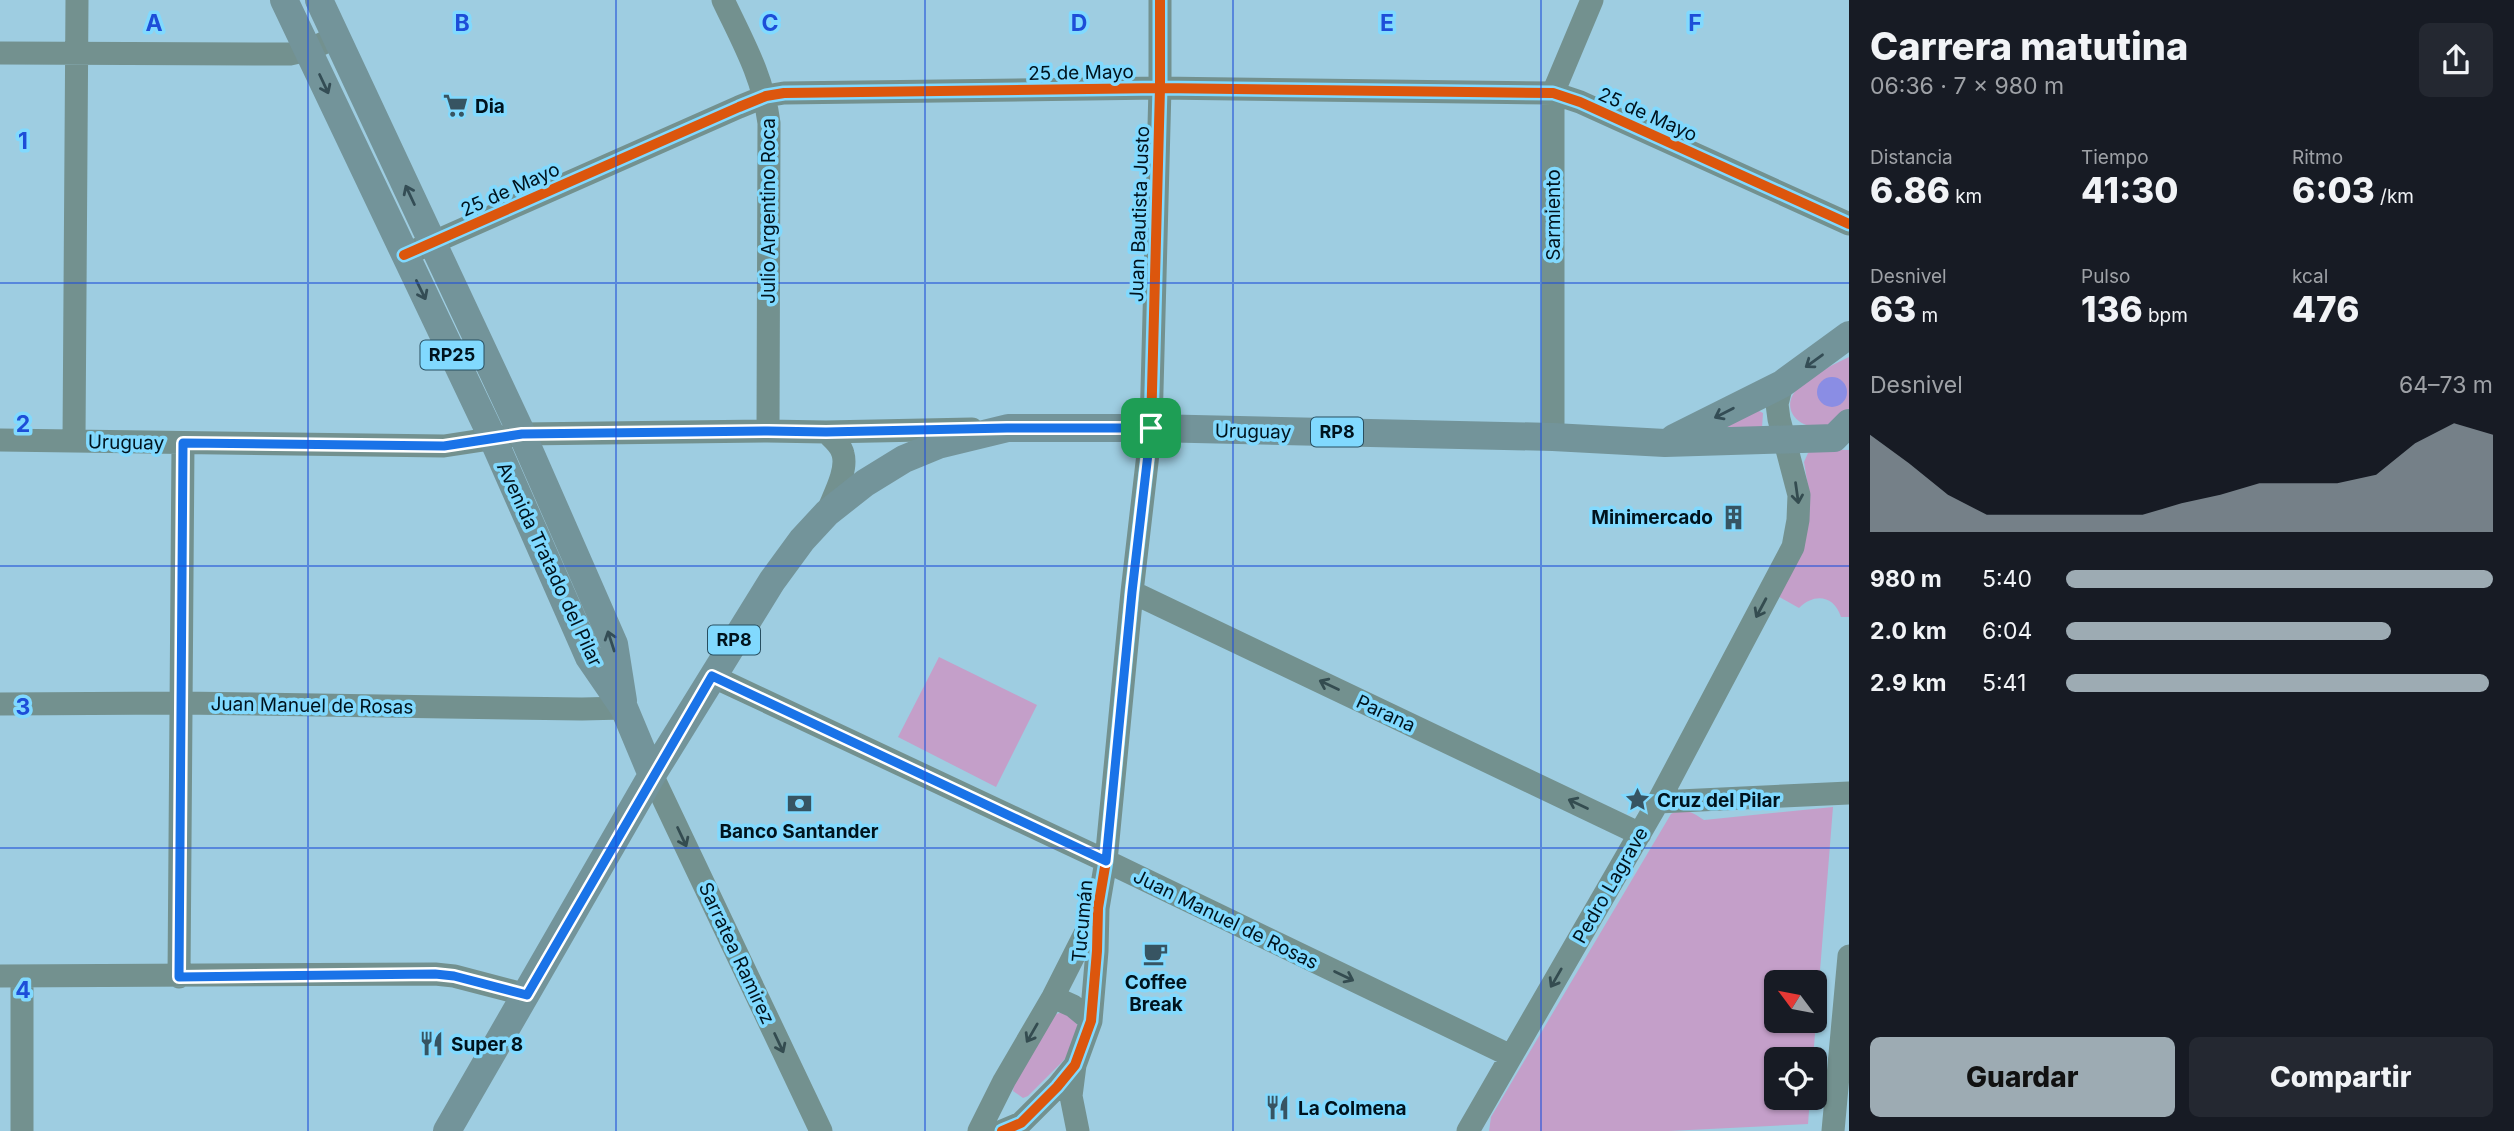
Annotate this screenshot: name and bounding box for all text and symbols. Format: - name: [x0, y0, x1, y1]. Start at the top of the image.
- text: A: [145, 9, 163, 37]
- text: B: [454, 9, 470, 37]
- text: C: [761, 9, 779, 37]
- text: D: [1071, 9, 1087, 37]
- text: E: [1380, 9, 1394, 37]
- text: F: [1688, 9, 1702, 37]
- text: Carrera matutina: [1870, 23, 2188, 69]
- button: share: [2419, 23, 2493, 97]
- street label: 25 de Mayo: [1028, 60, 1134, 85]
- text: 06:36 · 7 × 980 m: [1870, 72, 2064, 100]
- one-way arrow: [318, 73, 331, 94]
- street label: 25 de Mayo: [1595, 82, 1701, 146]
- supermarket icon: Dia: [441, 92, 469, 120]
- place label: Dia: [475, 95, 505, 118]
- street label: Julio Argentino Roca: [757, 118, 780, 304]
- street label: Juan Bautista Justo: [1125, 125, 1154, 303]
- text: 1: [18, 127, 28, 155]
- text: Distancia: [1870, 146, 1953, 169]
- text: Tiempo: [2081, 146, 2149, 169]
- text: Ritmo: [2292, 146, 2343, 169]
- street label: 25 de Mayo: [457, 157, 563, 221]
- street label: Sarmiento: [1542, 169, 1565, 261]
- text: 6.86: [1870, 169, 1950, 211]
- text: 41:30: [2081, 169, 2179, 211]
- text: 6:03: [2292, 169, 2375, 211]
- one-way arrow: [403, 185, 416, 206]
- text: km: [1950, 185, 1982, 208]
- text: /km: [2375, 185, 2414, 208]
- text: Desnivel: [1870, 265, 1947, 288]
- text: Pulso: [2081, 265, 2130, 288]
- text: kcal: [2292, 265, 2328, 288]
- one-way arrow: [414, 279, 428, 300]
- text: 63: [1870, 288, 1916, 330]
- text: 136: [2081, 288, 2143, 330]
- text: 476: [2292, 288, 2359, 330]
- text: m: [1916, 304, 1938, 327]
- text: bpm: [2143, 304, 2188, 327]
- road number: RP25: [420, 340, 484, 370]
- one-way arrow: [1805, 354, 1824, 368]
- text: Desnivel: [1870, 371, 1963, 399]
- text: 64–73 m: [2399, 371, 2493, 399]
- pin: [1121, 398, 1181, 458]
- one-way arrow: [1714, 407, 1735, 421]
- icon: arrive: [1132, 409, 1170, 447]
- text: 2: [16, 410, 30, 438]
- road number: RP8: [1311, 418, 1363, 446]
- street label: Uruguay: [1215, 419, 1292, 444]
- street label: Uruguay: [88, 430, 165, 455]
- street label: Avenida Tratado del Pilar: [492, 458, 607, 670]
- one-way arrow: [1791, 481, 1804, 504]
- building icon: Minimercado: [1719, 503, 1747, 531]
- place label: Minimercado: [1591, 506, 1713, 529]
- text: 980 m: [1870, 565, 1942, 593]
- text: 5:40: [1982, 565, 2032, 593]
- one-way arrow: [1754, 597, 1768, 617]
- text: 2.0 km: [1870, 617, 1947, 645]
- text: 6:04: [1982, 617, 2032, 645]
- road number: RP8: [708, 626, 760, 654]
- one-way arrow: [604, 630, 616, 652]
- text: 2.9 km: [1870, 669, 1947, 697]
- text: 5:41: [1982, 669, 2026, 697]
- one-way arrow: [1319, 678, 1340, 692]
- street label: Parana: [1353, 690, 1419, 737]
- street label: Juan Manuel de Rosas: [210, 692, 414, 719]
- text: 3: [16, 693, 30, 721]
- place icon: Cruz del Pilar: [1623, 786, 1651, 814]
- bank icon: Banco Santander: [785, 789, 813, 817]
- place label: Cruz del Pilar: [1657, 789, 1781, 812]
- one-way arrow: [1568, 797, 1589, 811]
- place label: Banco Santander: [719, 820, 879, 843]
- street label: Pedro Lagrave: [1568, 823, 1653, 947]
- one-way arrow: [675, 826, 689, 847]
- street label: Juan Manuel de Rosas: [1130, 865, 1322, 974]
- street label: Sarratea Ramirez: [694, 879, 779, 1028]
- street label: Tucumán: [1067, 879, 1098, 963]
- cafe icon: Coffee Break: [1142, 940, 1170, 968]
- one-way arrow: [1549, 968, 1563, 988]
- one-way arrow: [1333, 969, 1354, 983]
- north arrow: [1764, 970, 1827, 1032]
- map controls: [1764, 970, 1827, 1110]
- place label: Coffee Break: [1125, 971, 1187, 1016]
- text: 4: [15, 976, 31, 1004]
- one-way arrow: [1025, 1023, 1039, 1043]
- restaurant icon: Super 8: [417, 1030, 445, 1058]
- one-way arrow: [773, 1031, 786, 1053]
- place label: Super 8: [451, 1033, 523, 1056]
- button: Guardar: [1870, 1037, 2175, 1117]
- button: Compartir: [2189, 1037, 2493, 1117]
- button: locate: [1764, 1047, 1827, 1110]
- restaurant icon: La Colmena: [1264, 1094, 1292, 1122]
- place label: La Colmena: [1298, 1097, 1407, 1120]

